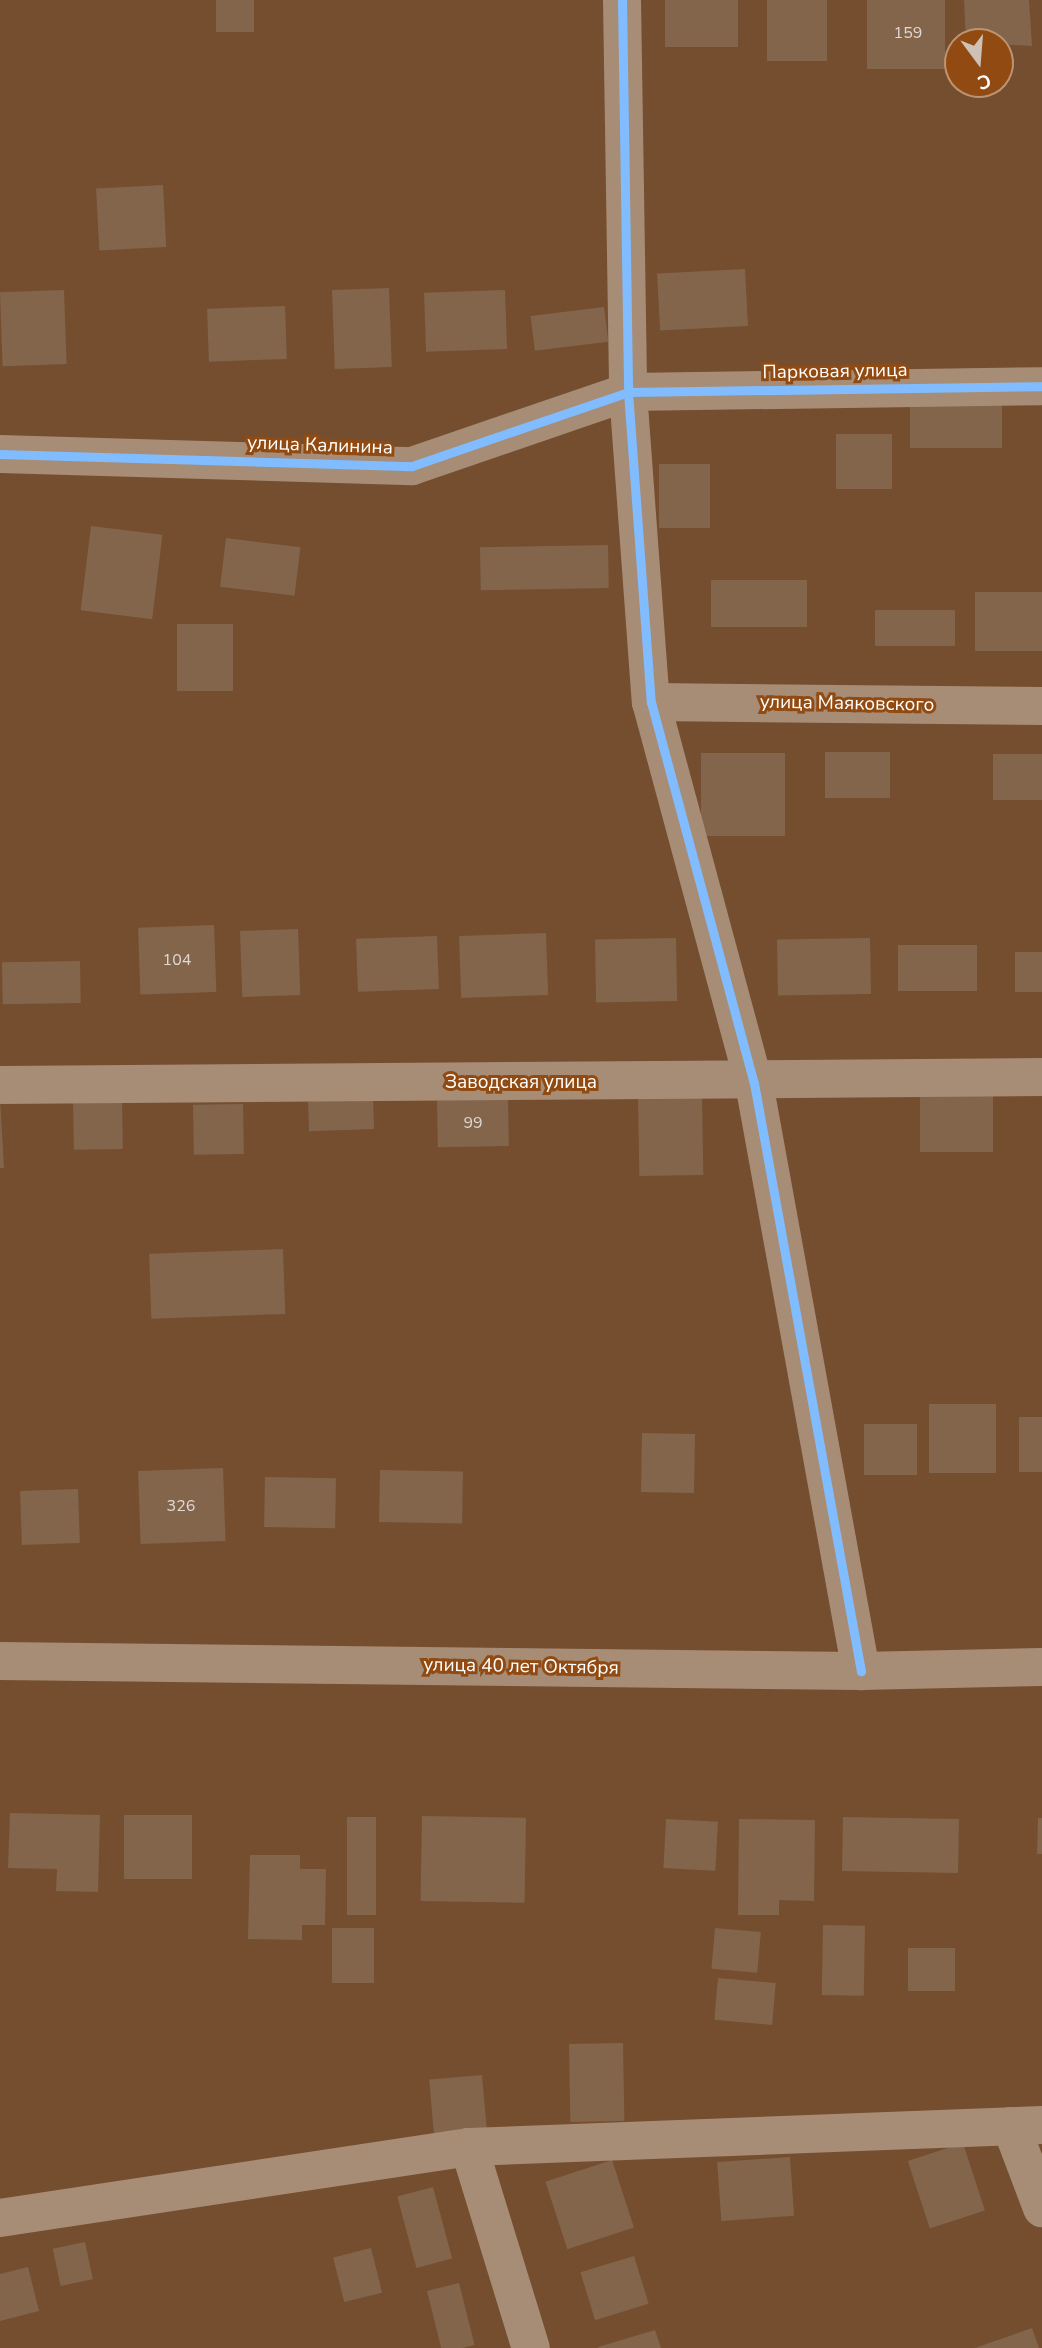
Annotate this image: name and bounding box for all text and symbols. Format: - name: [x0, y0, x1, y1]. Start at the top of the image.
- house number: 159: [894, 23, 922, 43]
- north arrow: [944, 28, 1014, 98]
- text: С: [974, 67, 994, 96]
- street label: Парковая улица: [762, 359, 908, 385]
- street label: улица Калинина: [247, 432, 393, 460]
- street label: улица Маяковского: [760, 691, 934, 717]
- house number: 104: [163, 950, 191, 970]
- street label: Заводская улица: [445, 1072, 597, 1094]
- house number: 99: [463, 1113, 483, 1133]
- house number: 326: [167, 1496, 195, 1516]
- street label: улица 40 лет Октября: [423, 1654, 619, 1680]

